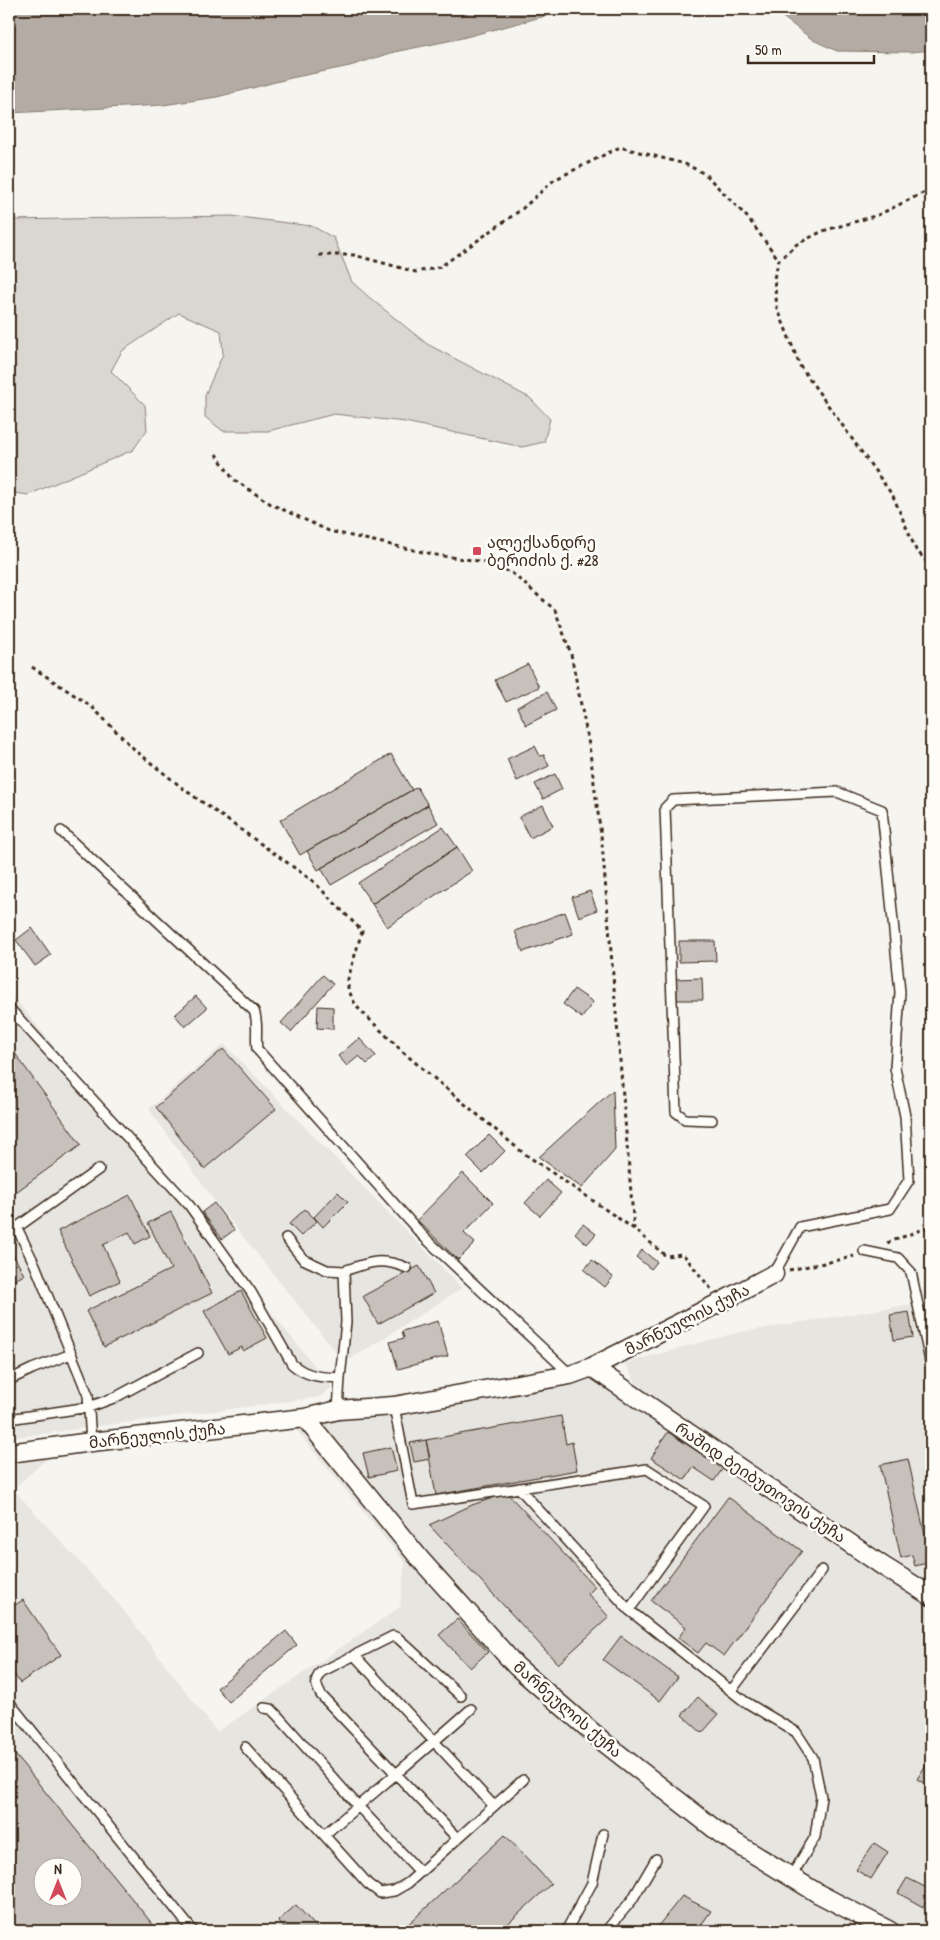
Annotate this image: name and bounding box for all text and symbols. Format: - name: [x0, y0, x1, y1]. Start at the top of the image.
- scale bar: [748, 32, 874, 64]
- text: 50 m: [755, 39, 782, 60]
- place label: ალექსანდრე ბერიძის ქ. #28: [487, 531, 598, 571]
- marker: ალექსანდრე ბერიძის ქ. #28: [471, 545, 483, 557]
- street label: მარნეულის ქუჩა: [621, 1278, 753, 1360]
- street label: მარნეულის ქუჩა: [88, 1417, 226, 1453]
- street label: რაშიდ ბეიბუთოვის ქუჩა: [671, 1417, 851, 1547]
- street label: მარნეულის ქუჩა: [509, 1656, 627, 1762]
- north arrow: [32, 1858, 82, 1908]
- text: N: [54, 1859, 62, 1878]

